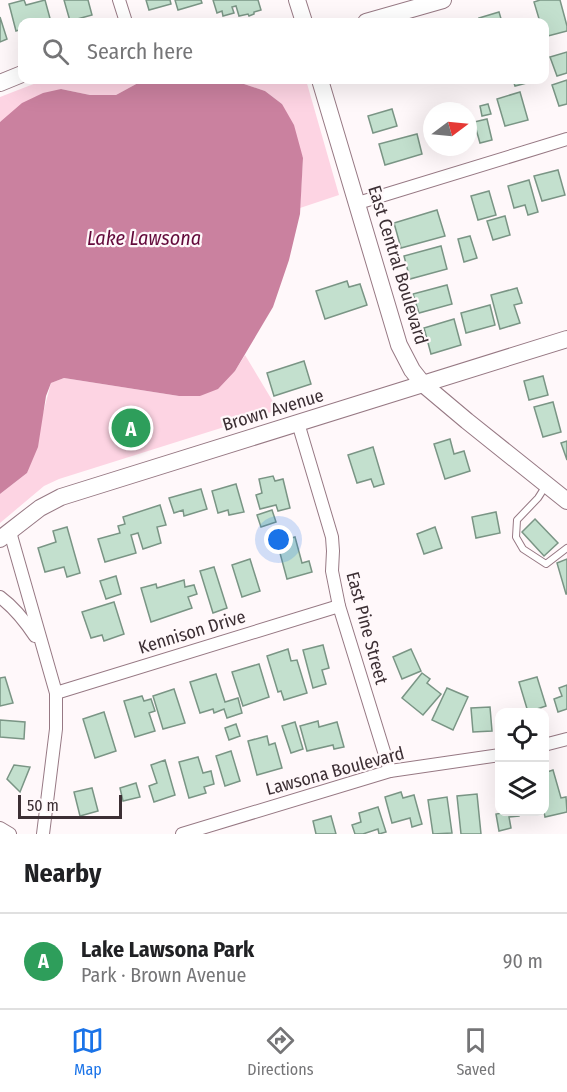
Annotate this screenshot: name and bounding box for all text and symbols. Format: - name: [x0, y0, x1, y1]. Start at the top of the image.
- search box: [18, 18, 549, 84]
- icon: search: [39, 35, 72, 68]
- text: Search here: [87, 38, 193, 65]
- north arrow: [423, 102, 477, 156]
- street label: East Central Boulevard: [363, 183, 433, 347]
- water label: Lake Lawsona: [87, 226, 201, 250]
- street label: Brown Avenue: [220, 384, 326, 436]
- pin: A: [112, 406, 150, 450]
- your location: [264, 525, 293, 554]
- street label: East Pine Street: [341, 569, 393, 687]
- street label: Kennison Drive: [136, 605, 248, 659]
- map controls: [495, 708, 549, 816]
- button: locate: [495, 708, 549, 762]
- street label: Lawsona Boulevard: [263, 742, 407, 800]
- button: layers: [495, 762, 549, 816]
- scale bar: [18, 792, 122, 820]
- text: 50 m: [27, 796, 59, 815]
- text: Nearby: [24, 858, 101, 889]
- text: Lake Lawsona Park: [81, 936, 254, 963]
- text: A: [38, 949, 49, 973]
- text: 90 m: [503, 949, 543, 973]
- text: Park · Brown Avenue: [81, 963, 246, 987]
- tab: Map: [71, 1024, 104, 1079]
- tab: Directions: [247, 1024, 314, 1079]
- tab: Saved: [456, 1024, 496, 1079]

